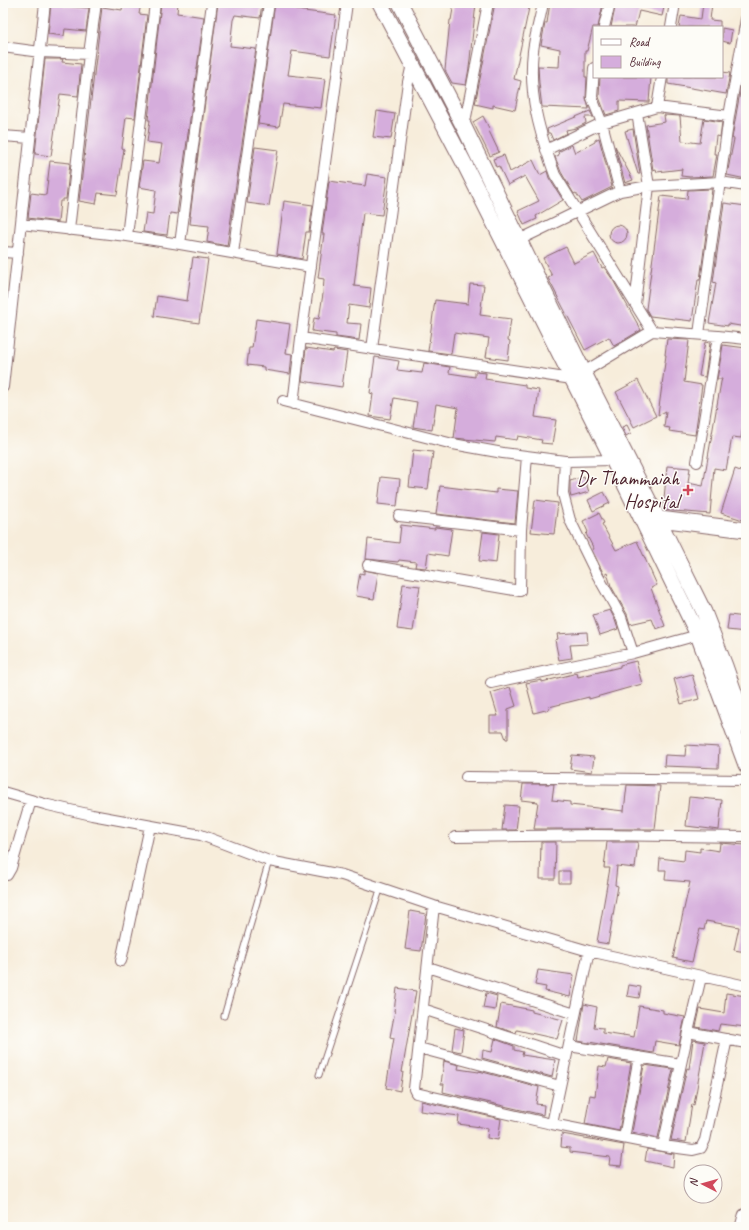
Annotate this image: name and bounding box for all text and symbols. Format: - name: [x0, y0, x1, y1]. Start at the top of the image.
- legend: [593, 26, 723, 78]
- text: Road: [629, 34, 651, 50]
- text: Building: [629, 54, 661, 70]
- place label: Dr Thammaiah Hospital: [576, 466, 683, 514]
- marker: Dr Thammaiah Hospital: [682, 484, 694, 496]
- north arrow: [683, 1164, 723, 1204]
- text: N: [686, 1177, 701, 1187]

